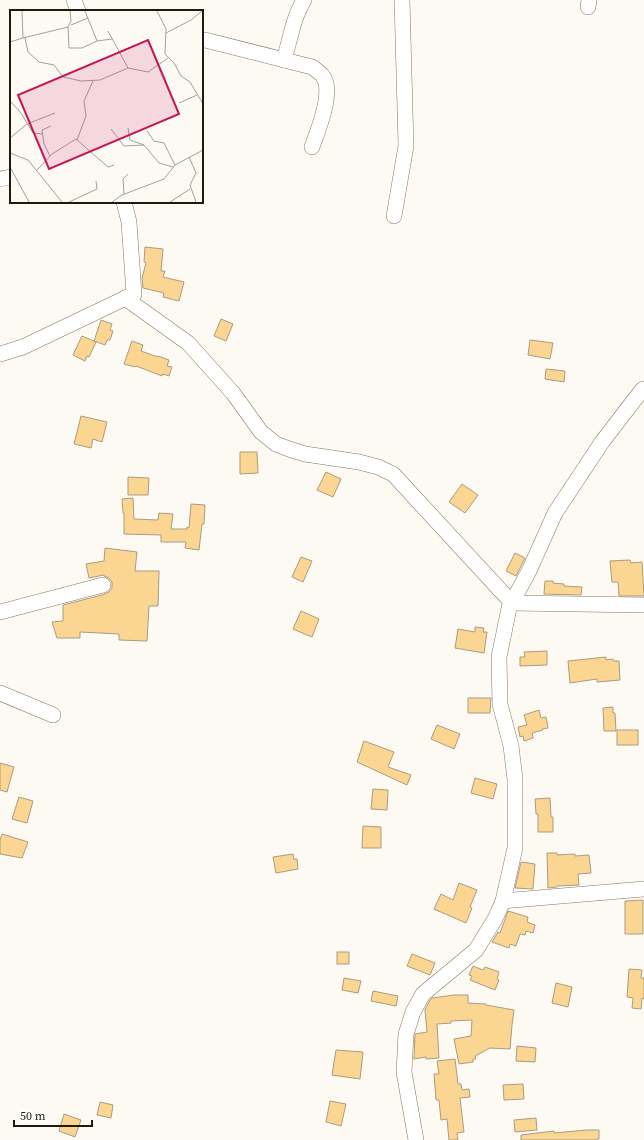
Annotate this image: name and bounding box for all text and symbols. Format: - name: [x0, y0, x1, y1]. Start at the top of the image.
- inset map: [10, 10, 203, 203]
- scale bar: [14, 1102, 92, 1128]
- text: 50 m: [20, 1108, 46, 1124]

